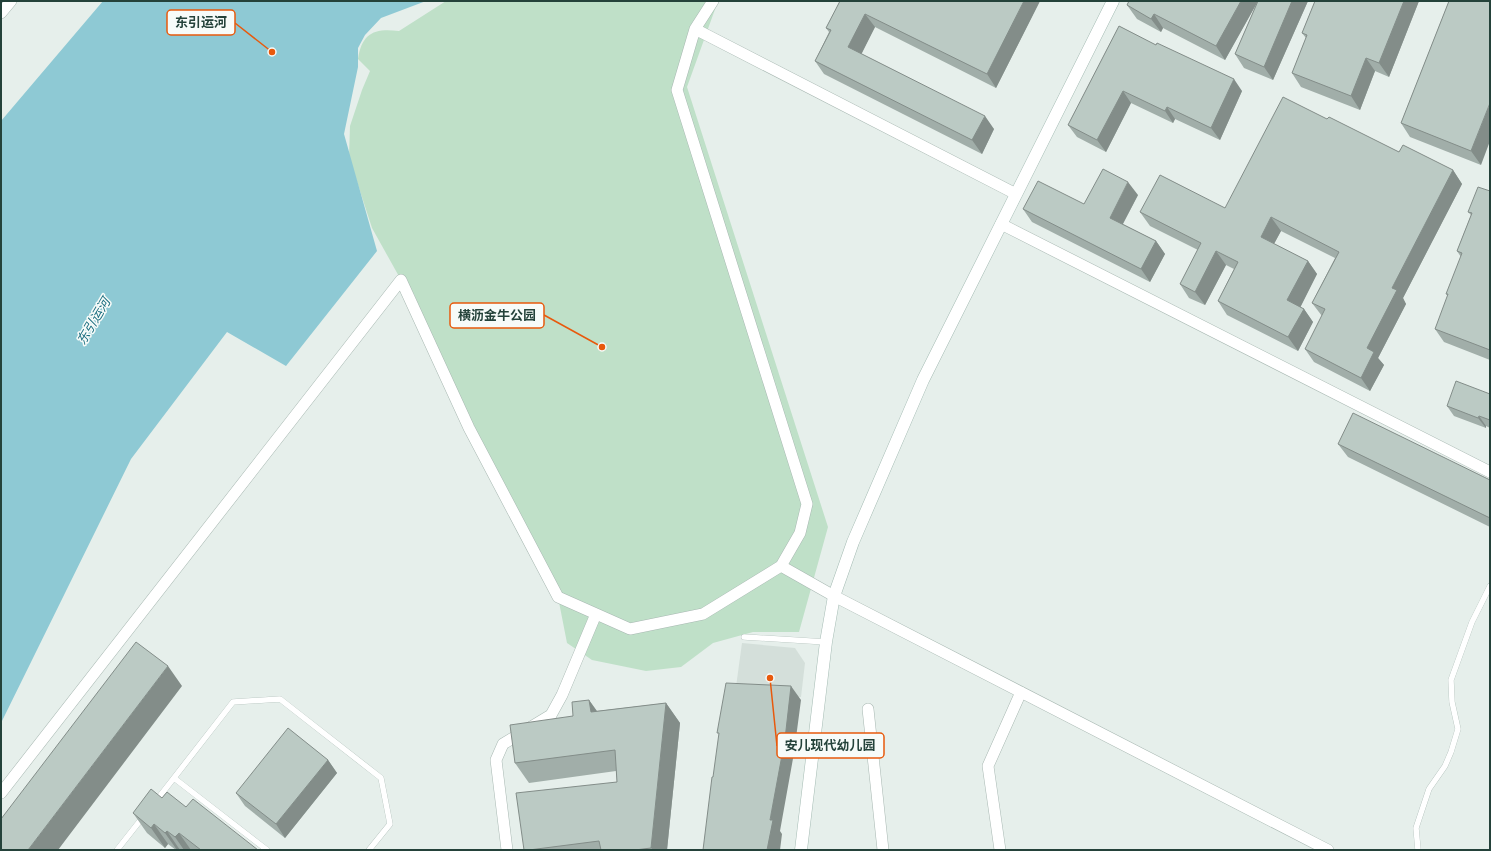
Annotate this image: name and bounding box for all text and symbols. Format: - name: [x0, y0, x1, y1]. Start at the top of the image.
- callout: 东引运河: [167, 10, 235, 35]
- text: 东引运河: [175, 14, 227, 30]
- water label: 东引运河: [73, 292, 115, 347]
- callout: 横沥金牛公园: [450, 303, 544, 328]
- text: 横沥金牛公园: [458, 307, 536, 323]
- callout: 安儿现代幼儿园: [777, 733, 884, 758]
- text: 安儿现代幼儿园: [784, 737, 876, 753]

